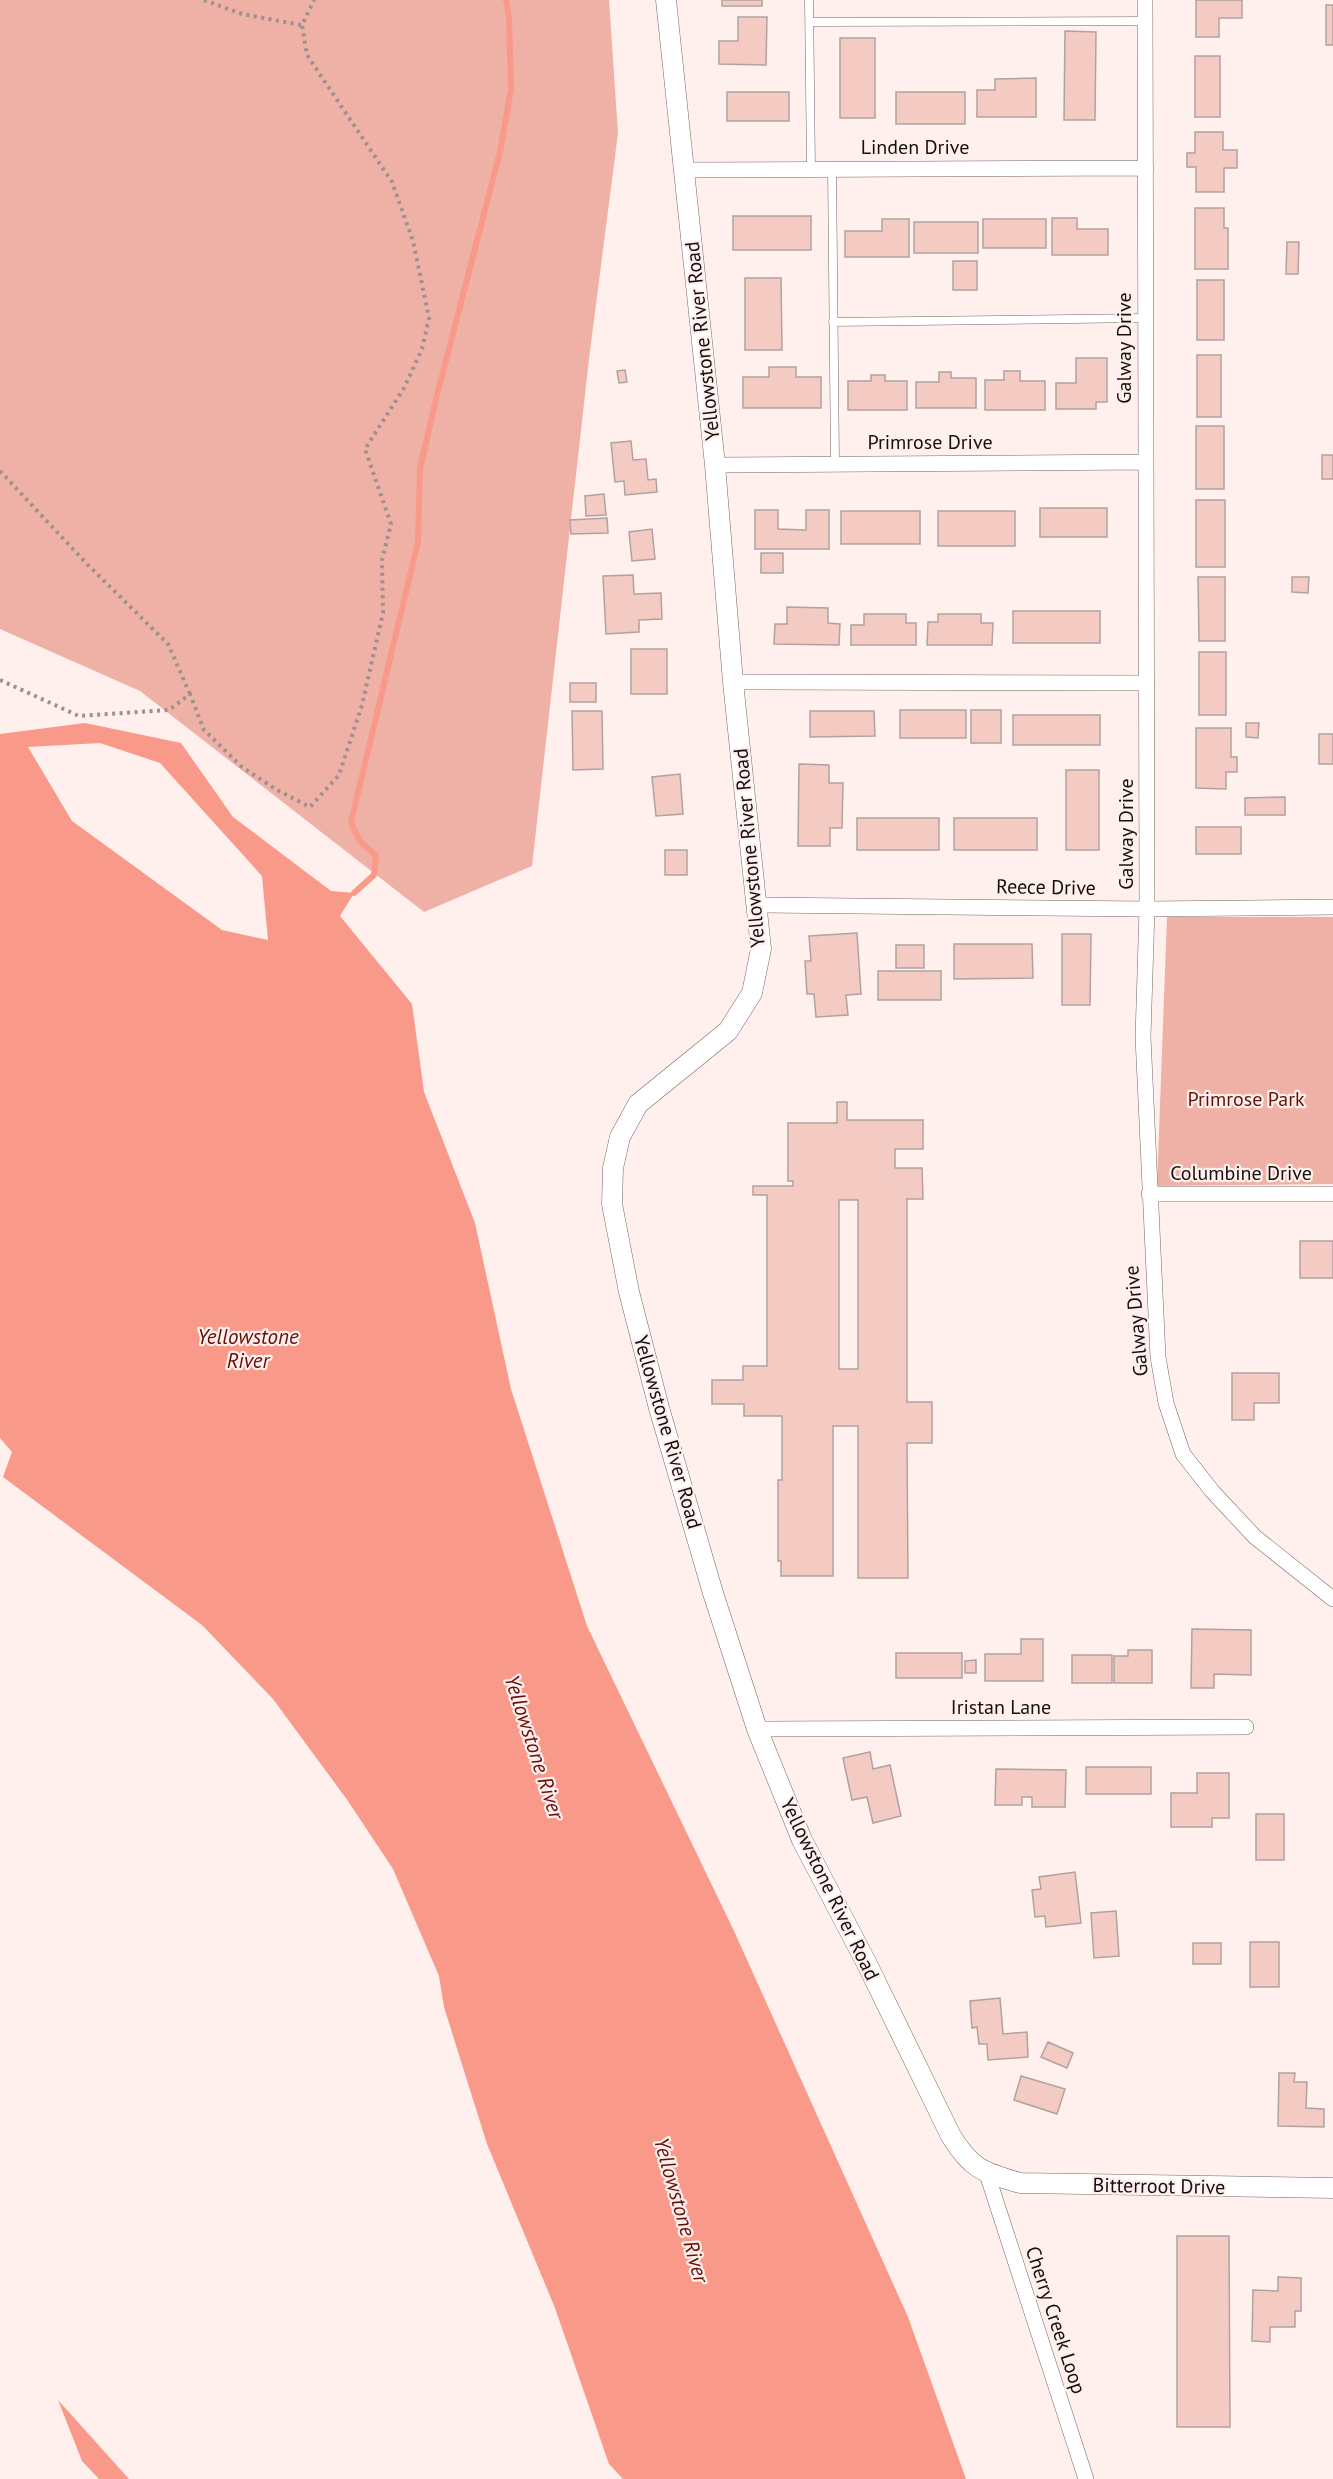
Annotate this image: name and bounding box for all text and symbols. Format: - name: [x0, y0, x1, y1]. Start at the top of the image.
- street label: Linden Drive: [861, 134, 969, 160]
- street label: Yellowstone River Road: [679, 240, 725, 442]
- street label: Galway Drive: [1111, 292, 1137, 404]
- street label: Primrose Drive: [867, 429, 993, 455]
- street label: Yellowstone River Road: [727, 747, 771, 949]
- street label: Galway Drive: [1113, 778, 1139, 890]
- street label: Reece Drive: [996, 873, 1096, 901]
- park label: Primrose Park: [1187, 1086, 1305, 1112]
- street label: Columbine Drive: [1170, 1160, 1312, 1186]
- street label: Galway Drive: [1118, 1264, 1154, 1378]
- water label: Yellowstone River: [197, 1323, 299, 1374]
- street label: Yellowstone River Road: [628, 1332, 708, 1532]
- water label: Yellowstone River: [499, 1671, 571, 1824]
- street label: Iristan Lane: [951, 1694, 1051, 1720]
- street label: Yellowstone River Road: [774, 1793, 886, 1985]
- water label: Yellowstone River: [648, 2134, 716, 2288]
- street label: Bitterroot Drive: [1093, 2172, 1225, 2200]
- street label: Cherry Creek Loop: [1020, 2243, 1092, 2397]

